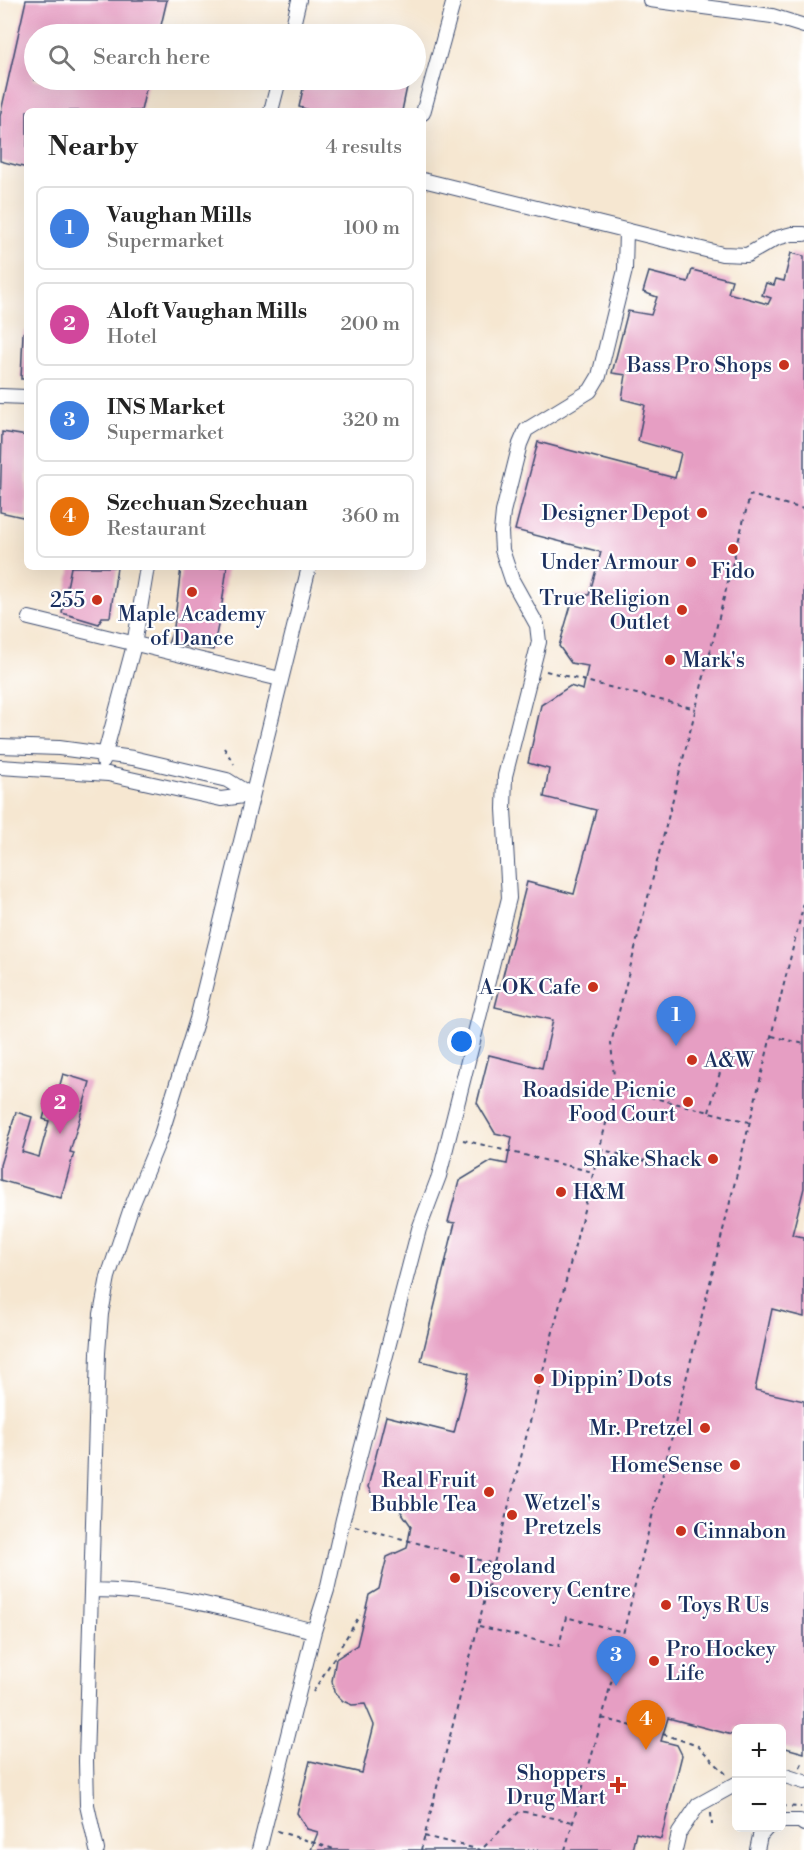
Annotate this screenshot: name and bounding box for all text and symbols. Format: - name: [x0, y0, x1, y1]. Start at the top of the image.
- search box: [24, 24, 426, 90]
- icon: search: [45, 41, 78, 74]
- text: Search here: [93, 44, 210, 71]
- text: Nearby: [48, 131, 138, 163]
- text: 4 results: [325, 135, 402, 160]
- text: Vaughan Mills: [107, 202, 252, 229]
- text: 1: [65, 216, 74, 241]
- text: 100 m: [344, 216, 400, 241]
- text: Supermarket: [107, 229, 224, 254]
- text: Aloft Vaughan Mills: [107, 298, 307, 325]
- text: 2: [63, 312, 76, 337]
- text: 200 m: [340, 312, 400, 337]
- text: Hotel: [107, 325, 157, 350]
- place label: Bass Pro Shops: [626, 353, 772, 379]
- marker: Bass Pro Shops: [777, 358, 791, 372]
- text: INS Market: [107, 394, 225, 421]
- text: 3: [63, 408, 76, 433]
- text: 320 m: [343, 408, 400, 433]
- text: Supermarket: [107, 421, 224, 446]
- text: Szechuan Szechuan: [107, 490, 308, 517]
- place label: Designer Depot: [541, 501, 691, 527]
- text: 4: [63, 504, 76, 529]
- text: 360 m: [342, 504, 400, 529]
- marker: Designer Depot: [695, 506, 709, 520]
- text: Restaurant: [107, 517, 206, 542]
- marker: Fido: [726, 542, 740, 556]
- place label: Under Armour: [540, 550, 679, 576]
- marker: Under Armour: [684, 555, 698, 569]
- place label: Fido: [711, 559, 755, 585]
- marker: Maple Academy of Dance: [185, 585, 199, 599]
- place label: True Religion Outlet: [539, 586, 671, 636]
- place label: 255: [50, 588, 85, 614]
- marker: 255: [90, 593, 104, 607]
- place label: Maple Academy of Dance: [118, 602, 267, 652]
- marker: True Religion Outlet: [675, 603, 689, 617]
- place label: Mark's: [682, 648, 745, 674]
- marker: Mark's: [663, 653, 677, 667]
- place label: A-OK Cafe: [478, 975, 581, 1001]
- marker: A-OK Cafe: [586, 980, 600, 994]
- pin: 1: [656, 996, 696, 1046]
- your location: [447, 1027, 476, 1056]
- place label: A&W: [703, 1048, 755, 1074]
- marker: A&W: [685, 1053, 699, 1067]
- place label: Roadside Picnic Food Court: [522, 1078, 677, 1128]
- pin: 2: [40, 1084, 80, 1134]
- marker: Roadside Picnic Food Court: [681, 1095, 695, 1109]
- place label: Shake Shack: [583, 1147, 702, 1173]
- marker: Shake Shack: [706, 1152, 720, 1166]
- place label: H&M: [573, 1180, 626, 1206]
- marker: H&M: [554, 1185, 568, 1199]
- place label: Dippin’ Dots: [551, 1367, 672, 1393]
- marker: Dippin’ Dots: [532, 1372, 546, 1386]
- place label: Mr. Pretzel: [589, 1416, 693, 1442]
- marker: Mr. Pretzel: [698, 1421, 712, 1435]
- place label: HomeSense: [610, 1453, 723, 1479]
- marker: HomeSense: [728, 1458, 742, 1472]
- place label: Real Fruit Bubble Tea: [370, 1468, 478, 1518]
- marker: Real Fruit Bubble Tea: [482, 1485, 496, 1499]
- place label: Wetzel's Pretzels: [523, 1491, 601, 1541]
- marker: Wetzel's Pretzels: [505, 1508, 519, 1522]
- place label: Cinnabon: [693, 1519, 787, 1545]
- marker: Cinnabon: [674, 1524, 688, 1538]
- place label: Legoland Discovery Centre: [467, 1554, 631, 1604]
- marker: Legoland Discovery Centre: [448, 1571, 462, 1585]
- place label: Toys R Us: [678, 1593, 769, 1619]
- marker: Toys R Us: [659, 1598, 673, 1612]
- pin: 3: [596, 1636, 636, 1686]
- place label: Pro Hockey Life: [666, 1637, 777, 1687]
- marker: Pro Hockey Life: [647, 1654, 661, 1668]
- pin: 4: [626, 1700, 666, 1750]
- map controls: [732, 1724, 786, 1832]
- button: +: [732, 1724, 786, 1778]
- place label: Shoppers Drug Mart: [507, 1761, 607, 1811]
- marker: Shoppers Drug Mart: [611, 1778, 625, 1792]
- button: −: [732, 1778, 786, 1832]

